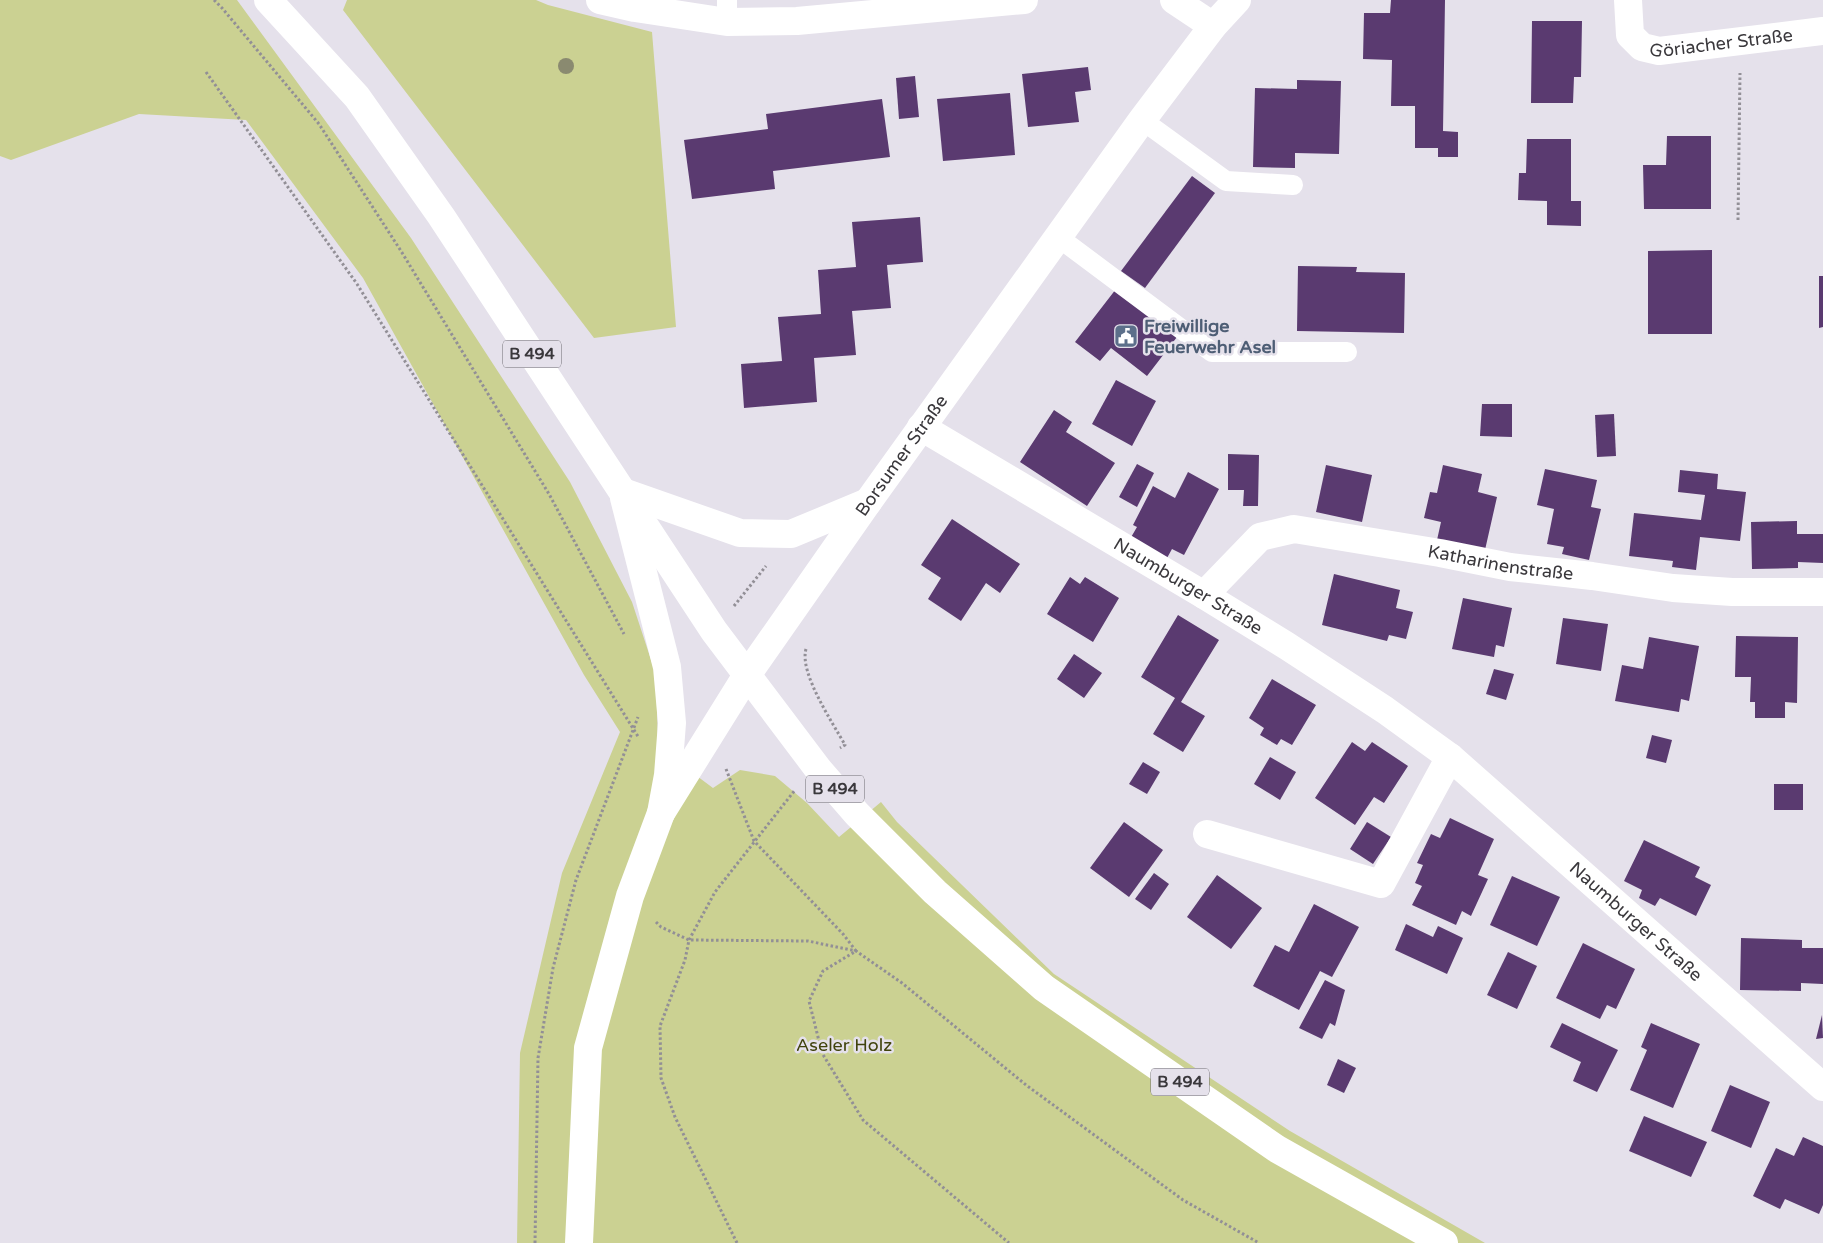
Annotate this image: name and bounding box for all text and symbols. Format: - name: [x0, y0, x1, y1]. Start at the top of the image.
- street label: Göriacher Straße: [1647, 24, 1794, 63]
- place label: Freiwillige Feuerwehr Asel: [1144, 315, 1276, 358]
- public building icon: Freiwillige Feuerwehr Asel: [1113, 323, 1139, 349]
- road number: B 494: [503, 340, 561, 368]
- street label: Borsumer Straße: [851, 391, 952, 520]
- street label: Naumburger Straße: [1110, 533, 1267, 639]
- street label: Katharinenstraße: [1426, 540, 1574, 585]
- road number: B 494: [806, 776, 864, 802]
- street label: Naumburger Straße: [1565, 857, 1707, 986]
- park label: Aseler Holz: [796, 1034, 892, 1056]
- road number: B 494: [1151, 1068, 1209, 1096]

